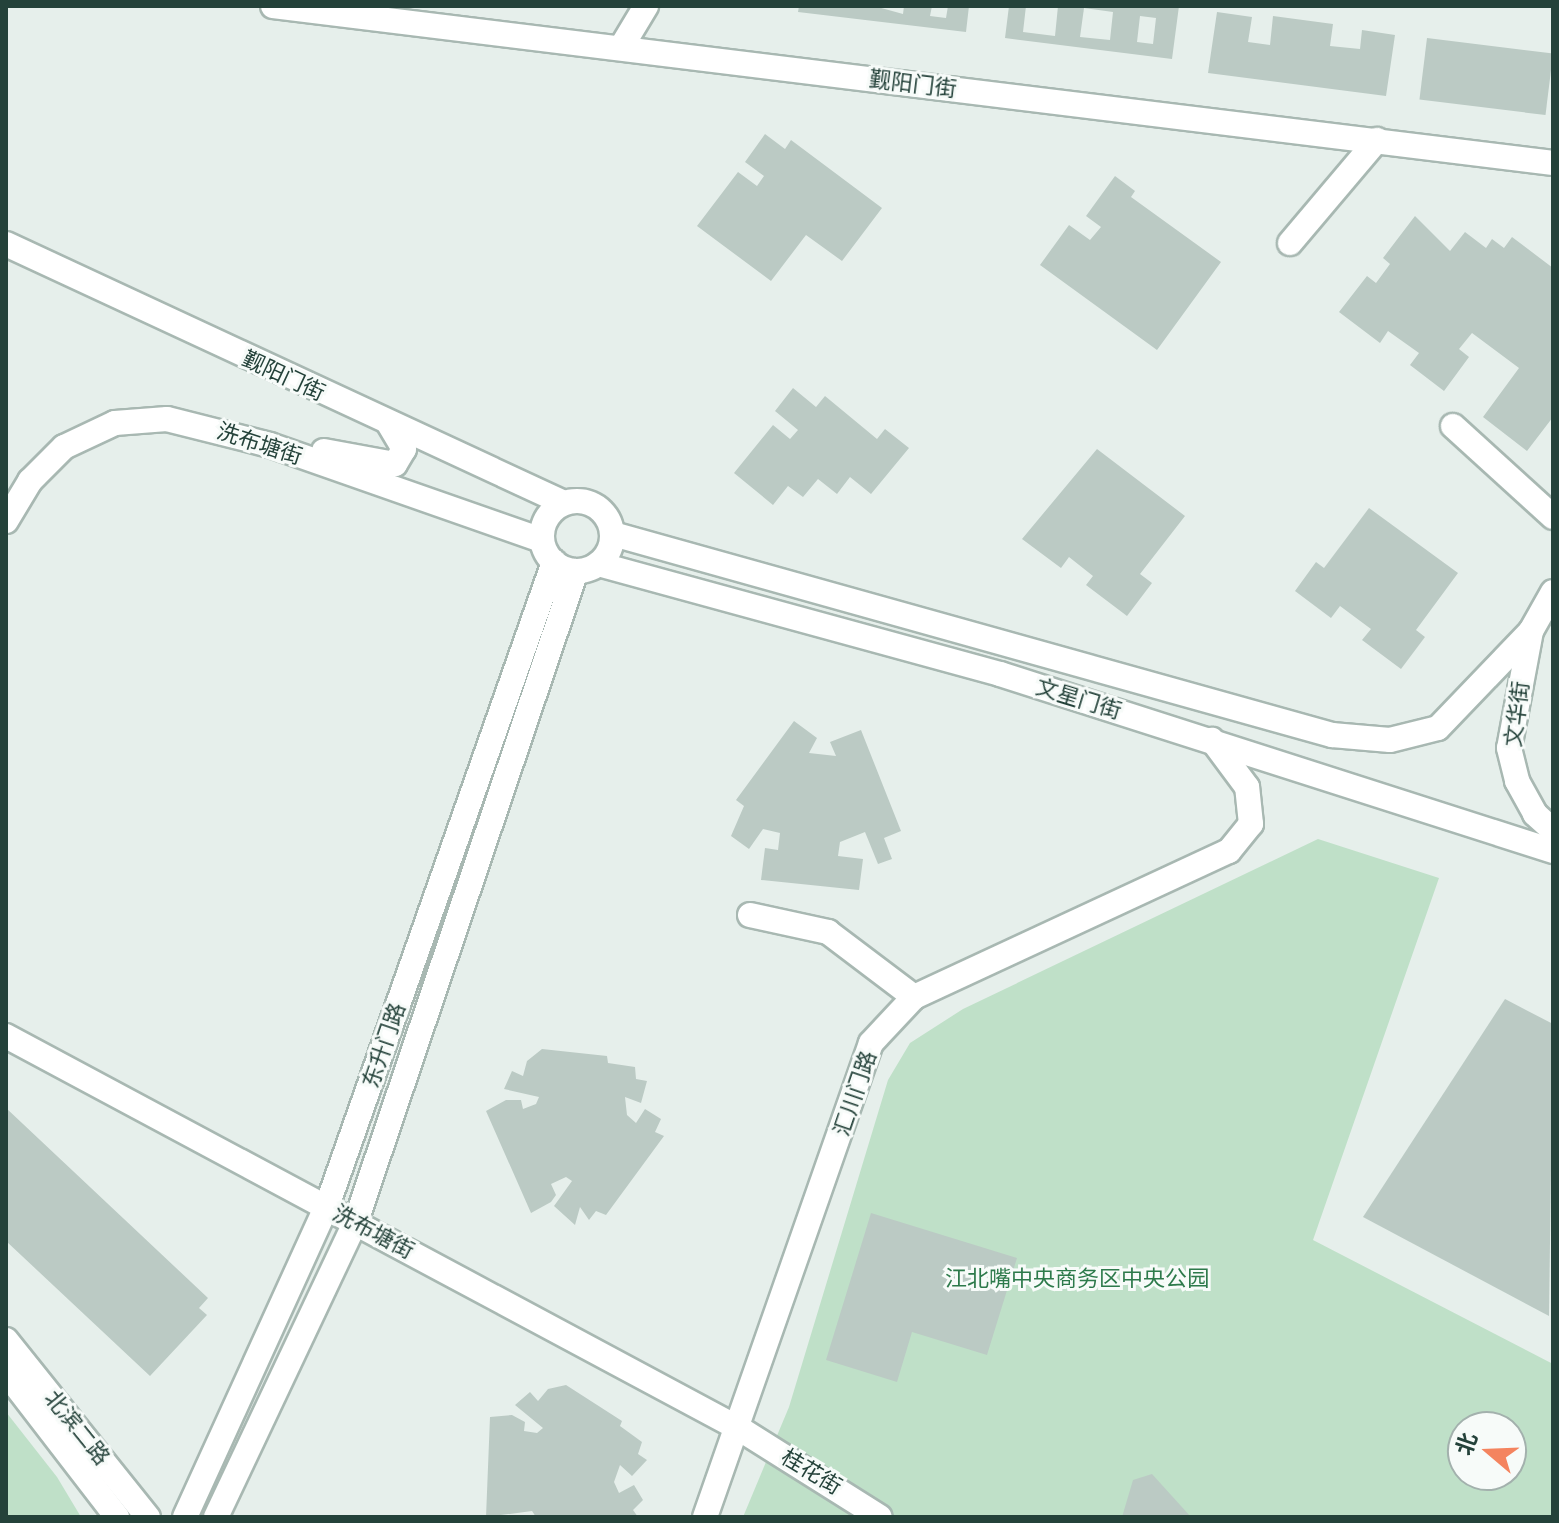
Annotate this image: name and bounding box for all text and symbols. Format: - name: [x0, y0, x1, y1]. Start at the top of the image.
- street label: 觐阳门街: [868, 65, 958, 101]
- street label: 觐阳门街: [239, 344, 329, 406]
- street label: 洗布塘街: [214, 417, 306, 469]
- street label: 文星门街: [1033, 673, 1125, 723]
- street label: 文华街: [1499, 680, 1533, 748]
- street label: 东升门路: [356, 999, 410, 1091]
- street label: 汇川门路: [827, 1047, 881, 1139]
- street label: 洗布塘街: [329, 1199, 419, 1263]
- park label: 江北嘴中央商务区中央公园: [945, 1265, 1209, 1291]
- street label: 北滨二路: [40, 1384, 116, 1470]
- north arrow: [1447, 1411, 1527, 1491]
- text: 北: [1449, 1429, 1482, 1458]
- street label: 桂花街: [777, 1443, 847, 1499]

